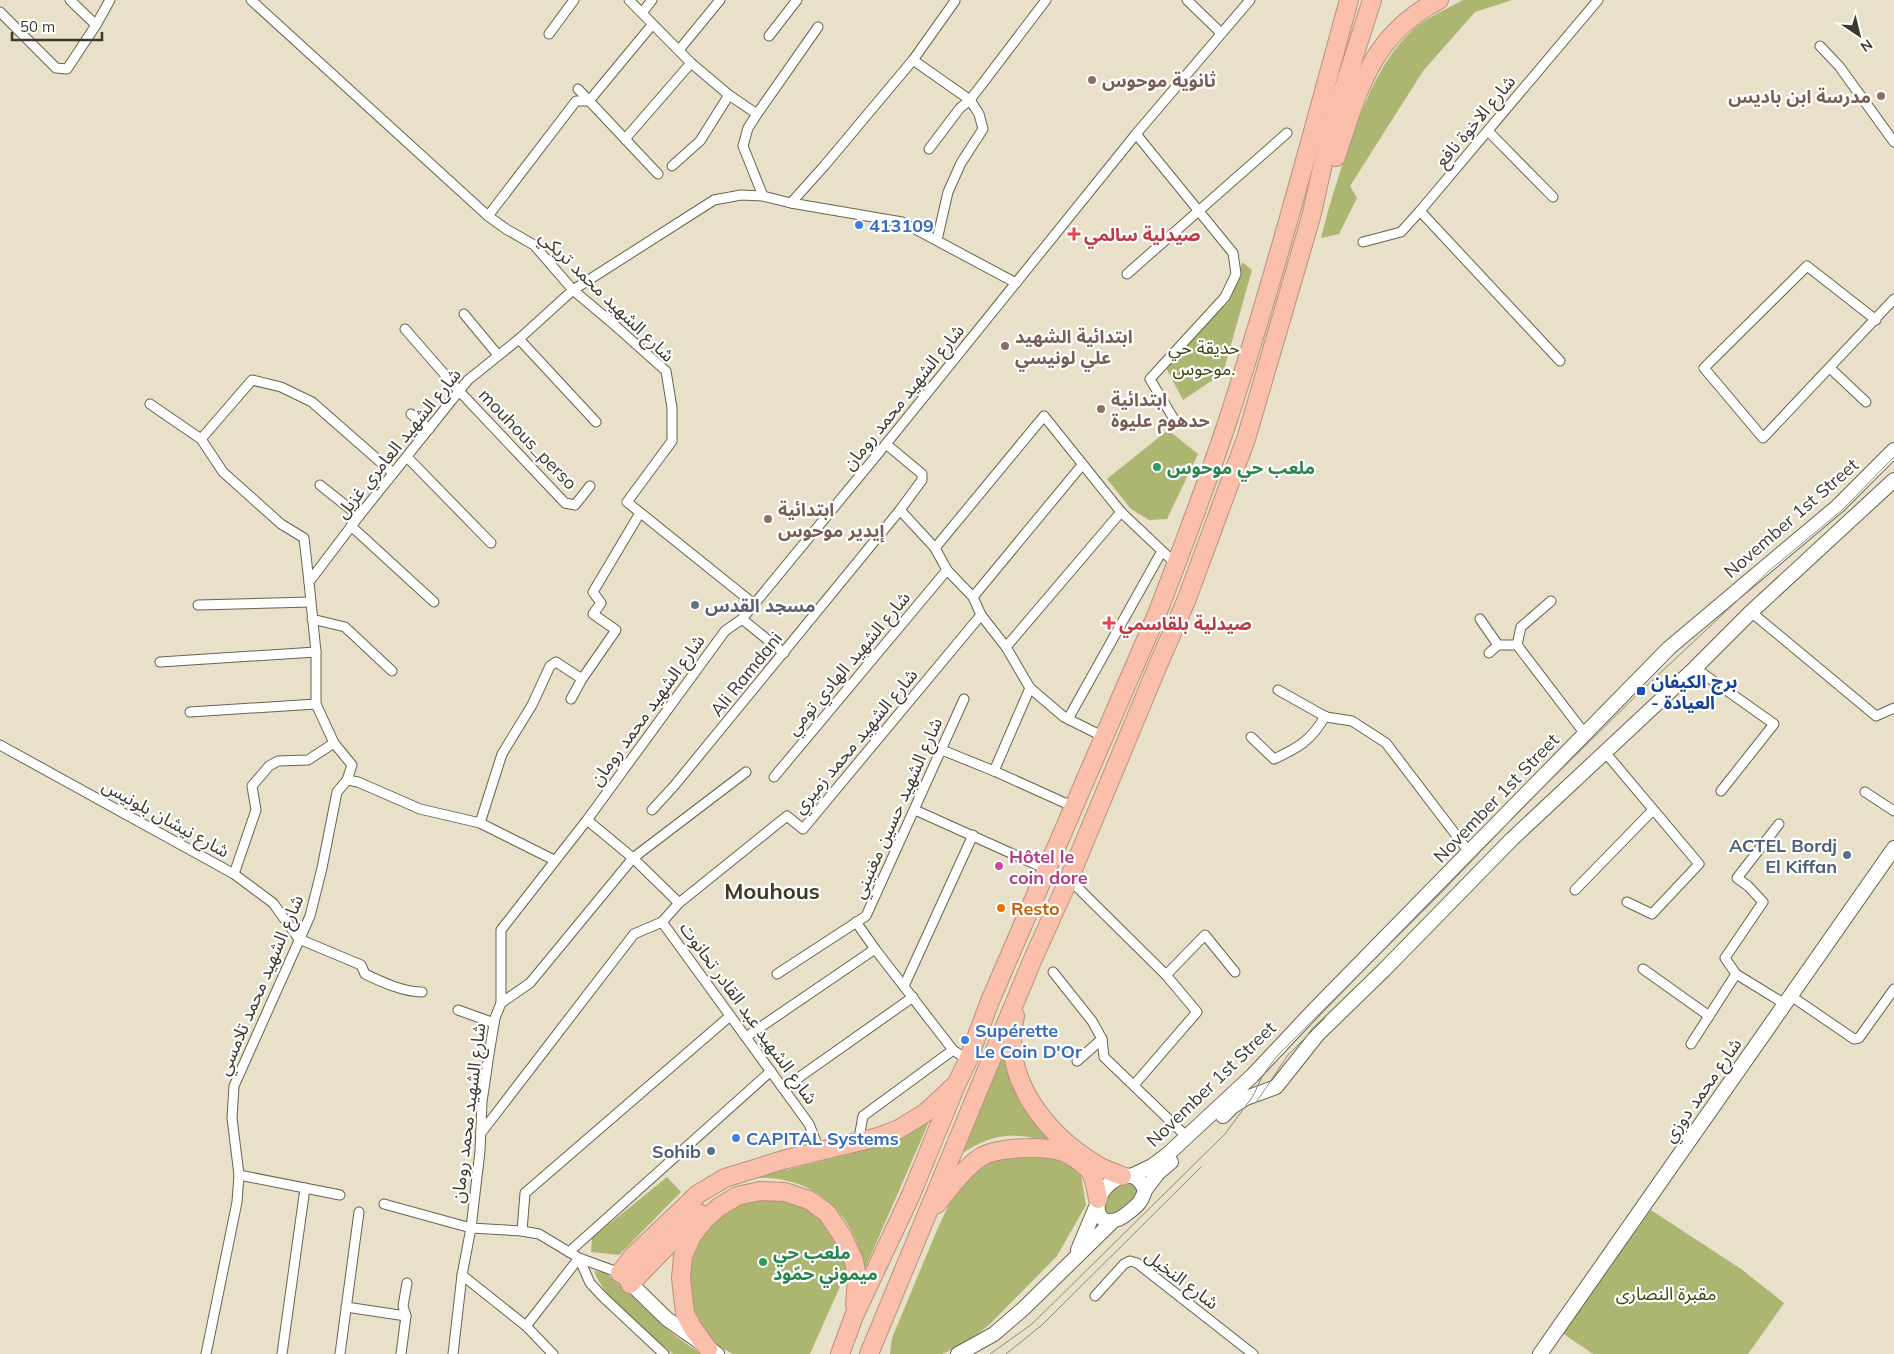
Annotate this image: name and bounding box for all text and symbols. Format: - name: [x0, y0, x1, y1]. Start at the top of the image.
- scale bar: [12, 10, 102, 42]
- north arrow: [1834, 10, 1884, 60]
- text: 50 m: [20, 17, 55, 36]
- text: N: [1857, 35, 1876, 56]
- place label: ثانوية موحوس: [1102, 69, 1216, 92]
- street label: شارع الاخوة نافع: [1430, 70, 1523, 174]
- marker: ثانوية موحوس: [1086, 74, 1098, 86]
- place label: مدرسة ابن باديس: [1728, 85, 1871, 108]
- marker: مدرسة ابن باديس: [1875, 90, 1887, 102]
- place label: 413109: [869, 214, 934, 237]
- marker: 413109: [853, 219, 865, 231]
- place label: صيدلية سالمي: [1084, 223, 1201, 249]
- street label: شارع الشهيد محمد تريكي: [532, 225, 680, 369]
- marker: صيدلية سالمي: [1068, 228, 1080, 240]
- street label: شارع الشهيد محمد رومان: [837, 319, 971, 477]
- place label: ابتدائية الشهيد علي لونيسي: [1015, 325, 1133, 372]
- park label: حديقة حي موحوس.: [1168, 336, 1240, 380]
- marker: ابتدائية الشهيد علي لونيسي: [999, 340, 1011, 352]
- street label: شارع الشهيد العامري غزيل: [330, 363, 468, 525]
- street label: mouhous_perso: [474, 384, 582, 494]
- place label: ابتدائية حدهوم عليوة: [1111, 388, 1210, 434]
- marker: ابتدائية حدهوم عليوة: [1095, 403, 1107, 415]
- street label: November 1st Street: [1719, 453, 1863, 583]
- place label: ملعب حي موحوس: [1167, 456, 1315, 482]
- marker: ملعب حي موحوس: [1151, 461, 1163, 473]
- place label: ابتدائية إيدير موحوس: [778, 498, 885, 543]
- marker: ابتدائية إيدير موحوس: [762, 513, 774, 525]
- street label: شارع الشهيد الهادي تومي: [781, 586, 917, 742]
- place label: مسجد القدس: [705, 594, 816, 617]
- marker: مسجد القدس: [689, 599, 701, 611]
- place label: صيدلية بلقاسمي: [1119, 612, 1252, 638]
- marker: صيدلية بلقاسمي: [1103, 617, 1115, 629]
- street label: Ali Ramdani: [705, 627, 787, 721]
- street label: شارع الشهيد محمد رومان: [584, 630, 712, 792]
- street label: شارع الشهيد محمد زميري: [788, 664, 925, 820]
- place label: برج الكيفان - العيادة: [1651, 670, 1737, 714]
- marker: برج الكيفان - العيادة: [1635, 685, 1647, 697]
- street label: شارع الشهيد حسين مغنيني: [847, 714, 950, 903]
- street label: November 1st Street: [1428, 729, 1564, 867]
- street label: شارع نيشان بلونيس: [97, 774, 234, 865]
- place label: ACTEL Bordj El Kiffan: [1729, 834, 1837, 878]
- place label: Hôtel le coin dore: [1009, 845, 1088, 889]
- marker: ACTEL Bordj El Kiffan: [1841, 849, 1853, 861]
- marker: Hôtel le coin dore: [993, 860, 1005, 872]
- district label: Mouhous: [724, 877, 820, 905]
- street label: شارع الشهيد محمد تلامسي: [212, 891, 311, 1080]
- place label: Resto: [1011, 897, 1060, 920]
- marker: Resto: [995, 902, 1007, 914]
- street label: شارع الشهيد عبد القادر تحانوت: [673, 917, 823, 1111]
- street label: November 1st Street: [1142, 1016, 1280, 1152]
- place label: Supérette Le Coin D'Or: [975, 1019, 1083, 1063]
- street label: شارع الشهيد محمد رومان: [446, 1022, 493, 1205]
- street label: شارع محمد دوزي: [1658, 1033, 1749, 1148]
- marker: Supérette Le Coin D'Or: [959, 1034, 971, 1046]
- place label: CAPITAL Systems: [746, 1127, 899, 1150]
- marker: CAPITAL Systems: [730, 1132, 742, 1144]
- place label: Sohib: [652, 1140, 701, 1163]
- marker: Sohib: [705, 1145, 717, 1157]
- place label: ملعب حي ميموني حمّود: [773, 1241, 878, 1288]
- street label: شارع النخيل: [1139, 1244, 1223, 1317]
- marker: ملعب حي ميموني حمّود: [757, 1256, 769, 1268]
- park label: مقبرة النصارى: [1616, 1282, 1716, 1305]

